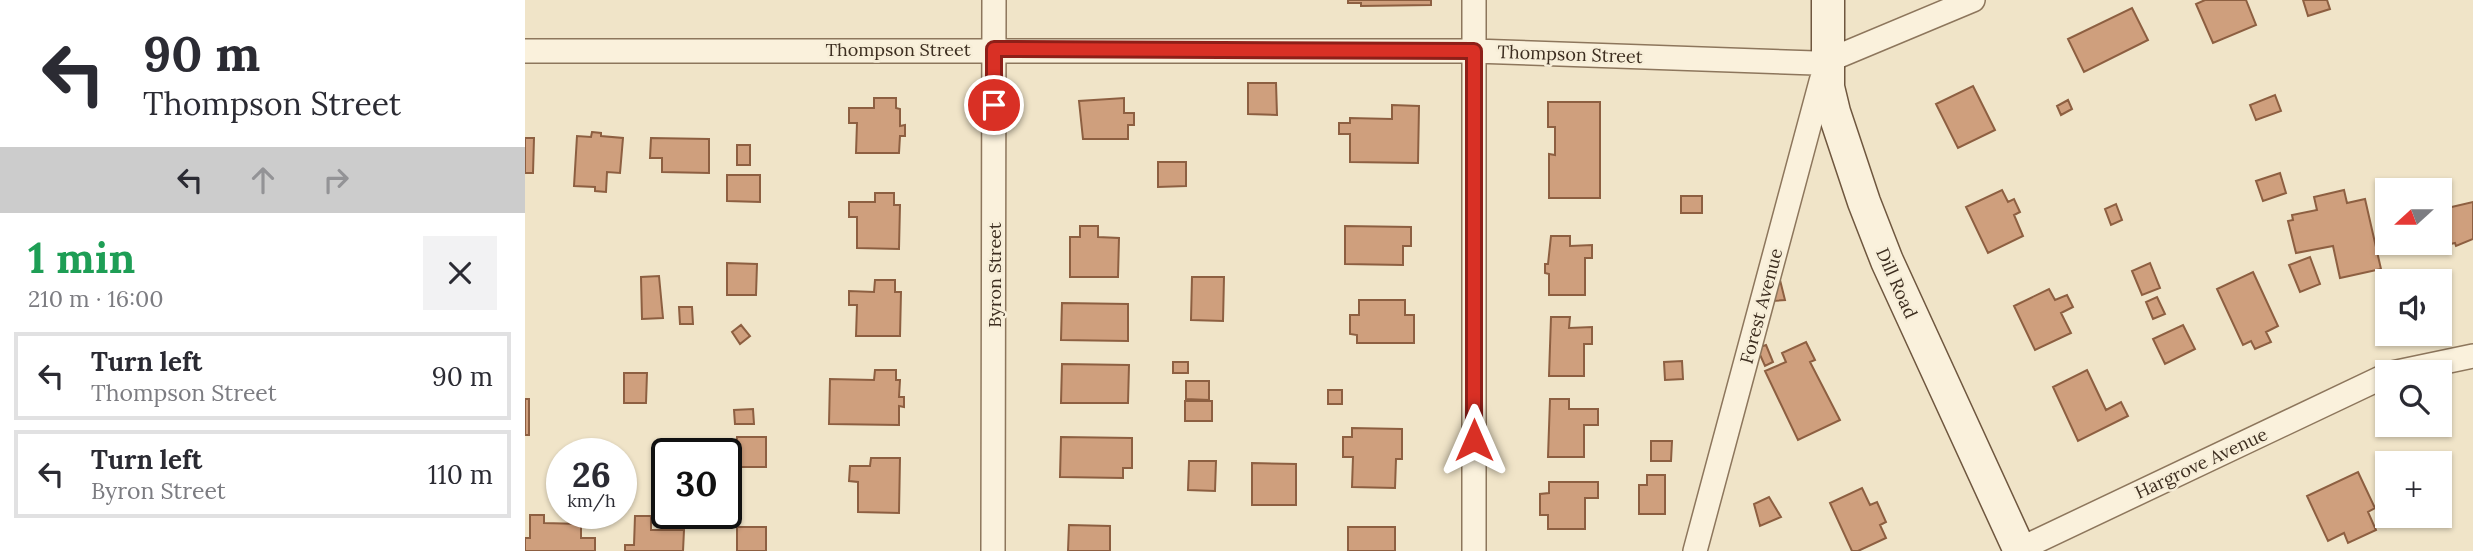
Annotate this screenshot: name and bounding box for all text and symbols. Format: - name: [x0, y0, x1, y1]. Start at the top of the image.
- text: 90 m: [143, 22, 260, 84]
- icon: left: [28, 28, 119, 119]
- street label: Thompson Street: [825, 38, 971, 61]
- street label: Thompson Street: [1497, 40, 1643, 68]
- pin: [964, 75, 1024, 135]
- text: Thompson Street: [143, 83, 401, 124]
- icon: arrive: [975, 86, 1013, 124]
- icon: left: [171, 161, 209, 199]
- icon: ahead: [244, 161, 282, 199]
- icon: right: [317, 161, 355, 199]
- north arrow: [2375, 178, 2452, 256]
- map controls: [2375, 178, 2452, 528]
- street label: Byron Street: [983, 222, 1006, 328]
- text: 1 min: [28, 231, 135, 285]
- button: close: [423, 236, 497, 310]
- street label: Dill Road: [1871, 244, 1923, 322]
- street label: Forest Avenue: [1735, 245, 1788, 366]
- button: sound: [2375, 269, 2452, 346]
- text: 210 m · 16:00: [28, 284, 163, 313]
- text: Turn left: [91, 345, 202, 378]
- icon: left: [32, 357, 70, 395]
- text: 90 m: [432, 360, 493, 393]
- button: search: [2375, 360, 2452, 437]
- text: Thompson Street: [91, 378, 277, 407]
- position arrow: [1437, 403, 1511, 477]
- street label: Hargrove Avenue: [2131, 422, 2271, 504]
- speed limit sign: 30: [651, 438, 742, 529]
- text: Turn left: [91, 443, 202, 476]
- button: +: [2375, 451, 2452, 528]
- text: 26: [572, 452, 611, 497]
- icon: left: [32, 455, 70, 493]
- text: 110 m: [428, 458, 493, 491]
- text: Byron Street: [91, 476, 226, 505]
- text: km/h: [567, 489, 616, 512]

